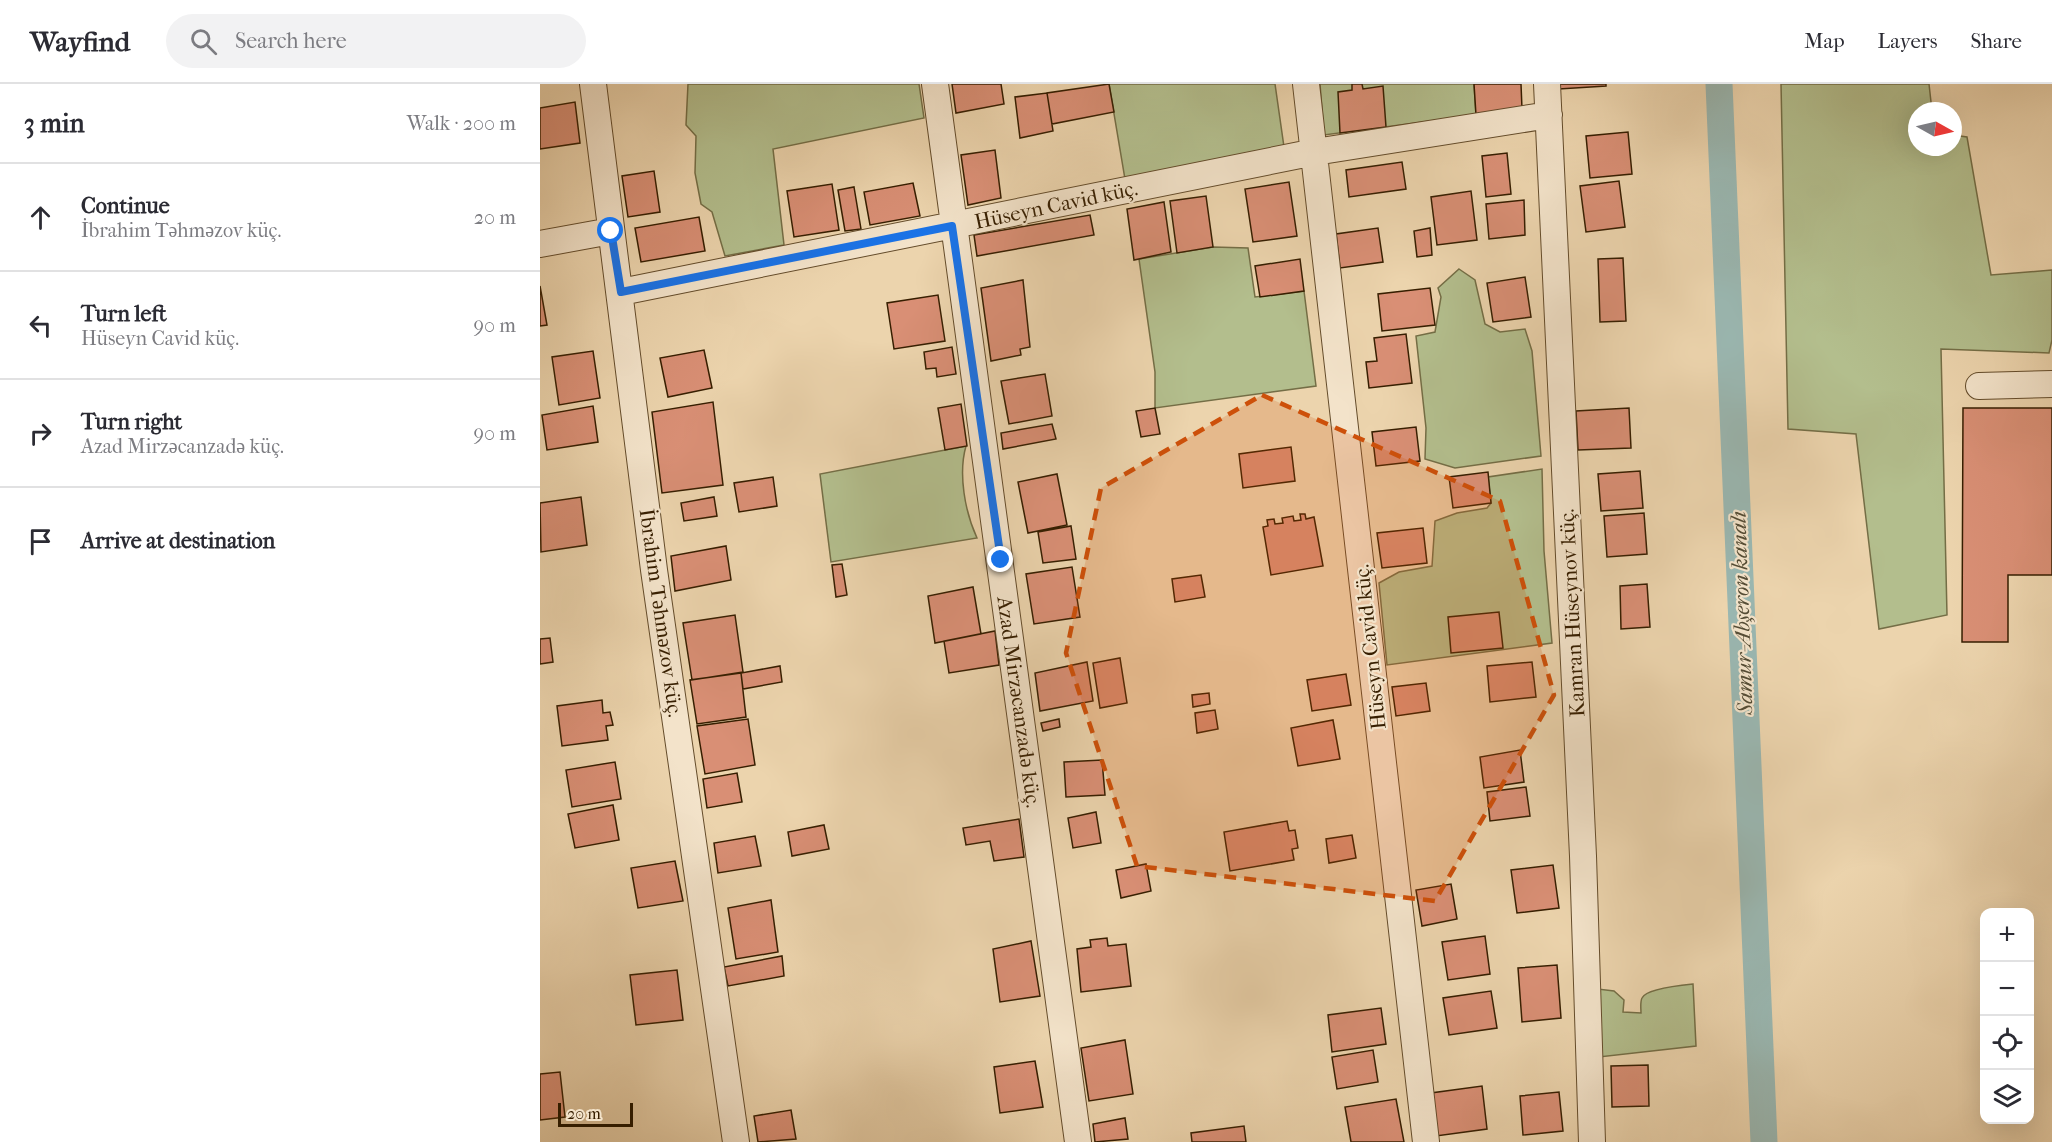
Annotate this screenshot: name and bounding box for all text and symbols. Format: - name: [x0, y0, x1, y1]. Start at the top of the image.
- search box: [166, 14, 586, 68]
- text: Wayfind: [30, 25, 130, 58]
- icon: search: [187, 25, 220, 58]
- text: Search here: [235, 28, 347, 54]
- text: Map: [1804, 29, 1845, 53]
- text: Layers: [1878, 29, 1937, 53]
- text: Share: [1970, 29, 2022, 53]
- north arrow: [1908, 102, 1962, 156]
- text: 3 min: [24, 108, 85, 139]
- text: Walk · 200 m: [407, 112, 516, 135]
- street label: Hüseyn Cavid küç.: [972, 176, 1140, 234]
- text: Continue: [81, 193, 170, 219]
- icon: ahead: [24, 201, 57, 234]
- text: 20 m: [474, 206, 516, 229]
- route start: [597, 217, 623, 243]
- text: İbrahim Təhməzov küç.: [81, 219, 281, 242]
- text: Turn left: [81, 301, 167, 327]
- icon: left: [24, 309, 57, 342]
- text: 90 m: [474, 314, 516, 337]
- text: Hüseyn Cavid küç.: [81, 327, 239, 350]
- text: Turn right: [81, 409, 182, 435]
- icon: right: [24, 417, 57, 450]
- text: 90 m: [474, 422, 516, 445]
- text: Azad Mirzəcanzadə küç.: [81, 435, 284, 458]
- street label: İbrahim Təhməzov küç.: [634, 507, 688, 719]
- street label: Kamran Hüseynov küç.: [1555, 508, 1589, 718]
- water label: Samur-Abşeron kanalı: [1725, 511, 1759, 716]
- icon: arrive: [24, 525, 57, 558]
- text: Arrive at destination: [81, 528, 275, 554]
- route end: [987, 546, 1013, 572]
- street label: Hüseyn Cavid küç.: [1349, 563, 1391, 731]
- street label: Azad Mirzəcanzadə küç.: [992, 594, 1046, 809]
- map controls: [1980, 908, 2034, 1124]
- button: +: [1980, 908, 2034, 962]
- button: −: [1980, 962, 2034, 1016]
- button: locate: [1980, 1016, 2034, 1070]
- button: layers: [1980, 1070, 2034, 1124]
- scale bar: [558, 1100, 633, 1128]
- text: 20 m: [567, 1104, 601, 1123]

